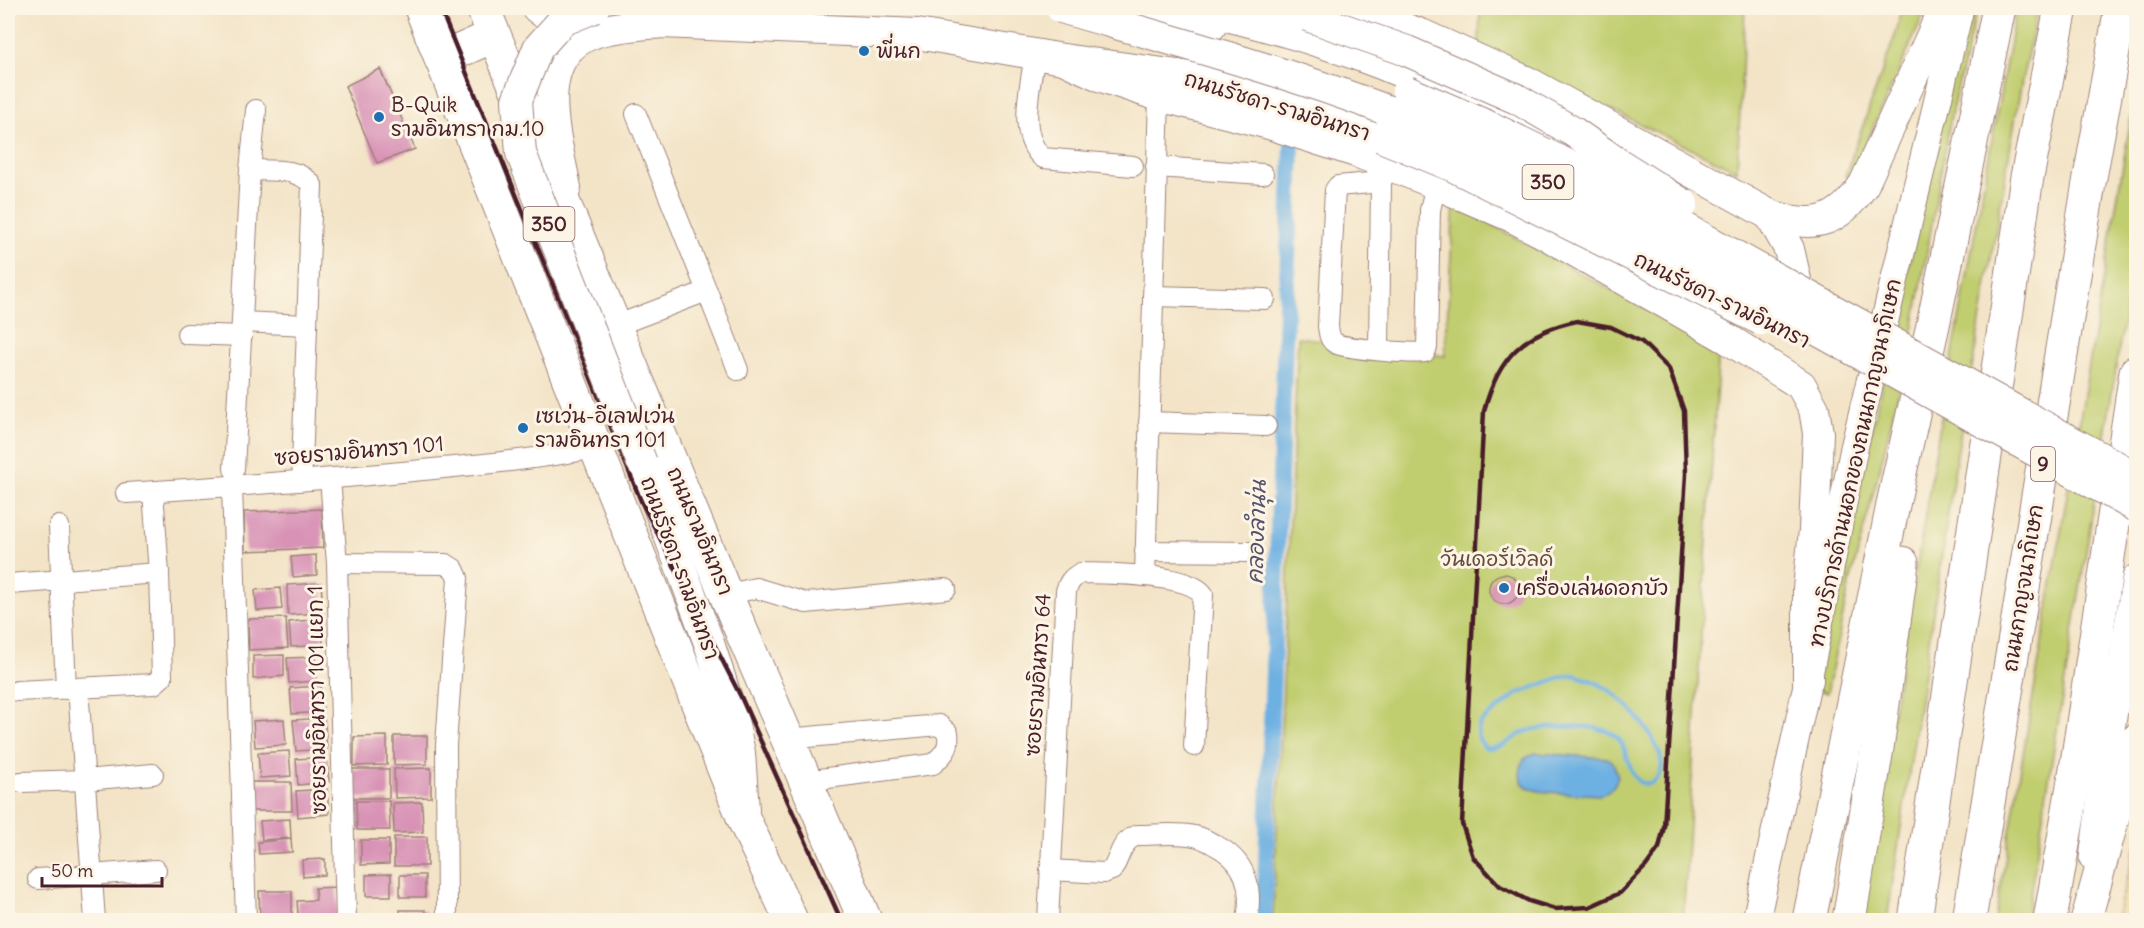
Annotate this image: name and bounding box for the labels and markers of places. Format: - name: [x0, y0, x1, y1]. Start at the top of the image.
- place label: พี่นก: [876, 33, 921, 64]
- marker: พี่นก: [857, 44, 871, 58]
- place label: B-Quik รามอินทรา กม.10: [391, 91, 545, 142]
- marker: B-Quik รามอินทรา กม.10: [372, 110, 386, 124]
- place label: เซเว่น-อีเลฟเว่น รามอินทรา 101: [535, 402, 675, 453]
- marker: เซเว่น-อีเลฟเว่น รามอินทรา 101: [516, 421, 530, 435]
- place label: เครื่องเล่นดอกบัว: [1516, 570, 1668, 601]
- marker: เครื่องเล่นดอกบัว: [1497, 581, 1511, 595]

